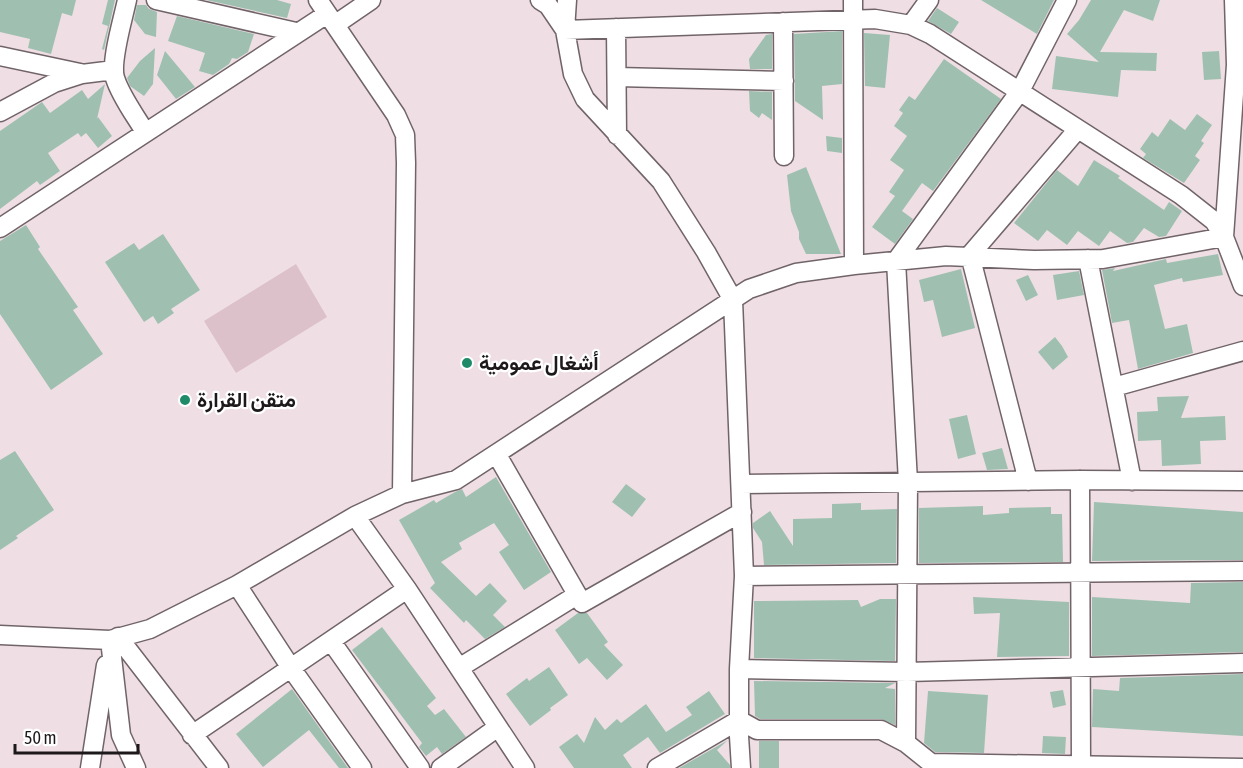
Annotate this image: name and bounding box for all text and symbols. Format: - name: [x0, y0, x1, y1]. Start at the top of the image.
- place label: أشغال عمومية: [479, 350, 599, 376]
- marker: أشغال عمومية: [460, 356, 474, 370]
- place label: متقن القرارة: [197, 387, 296, 413]
- marker: متقن القرارة: [178, 393, 192, 407]
- scale bar: [15, 717, 138, 755]
- text: 50 m: [24, 727, 56, 748]

